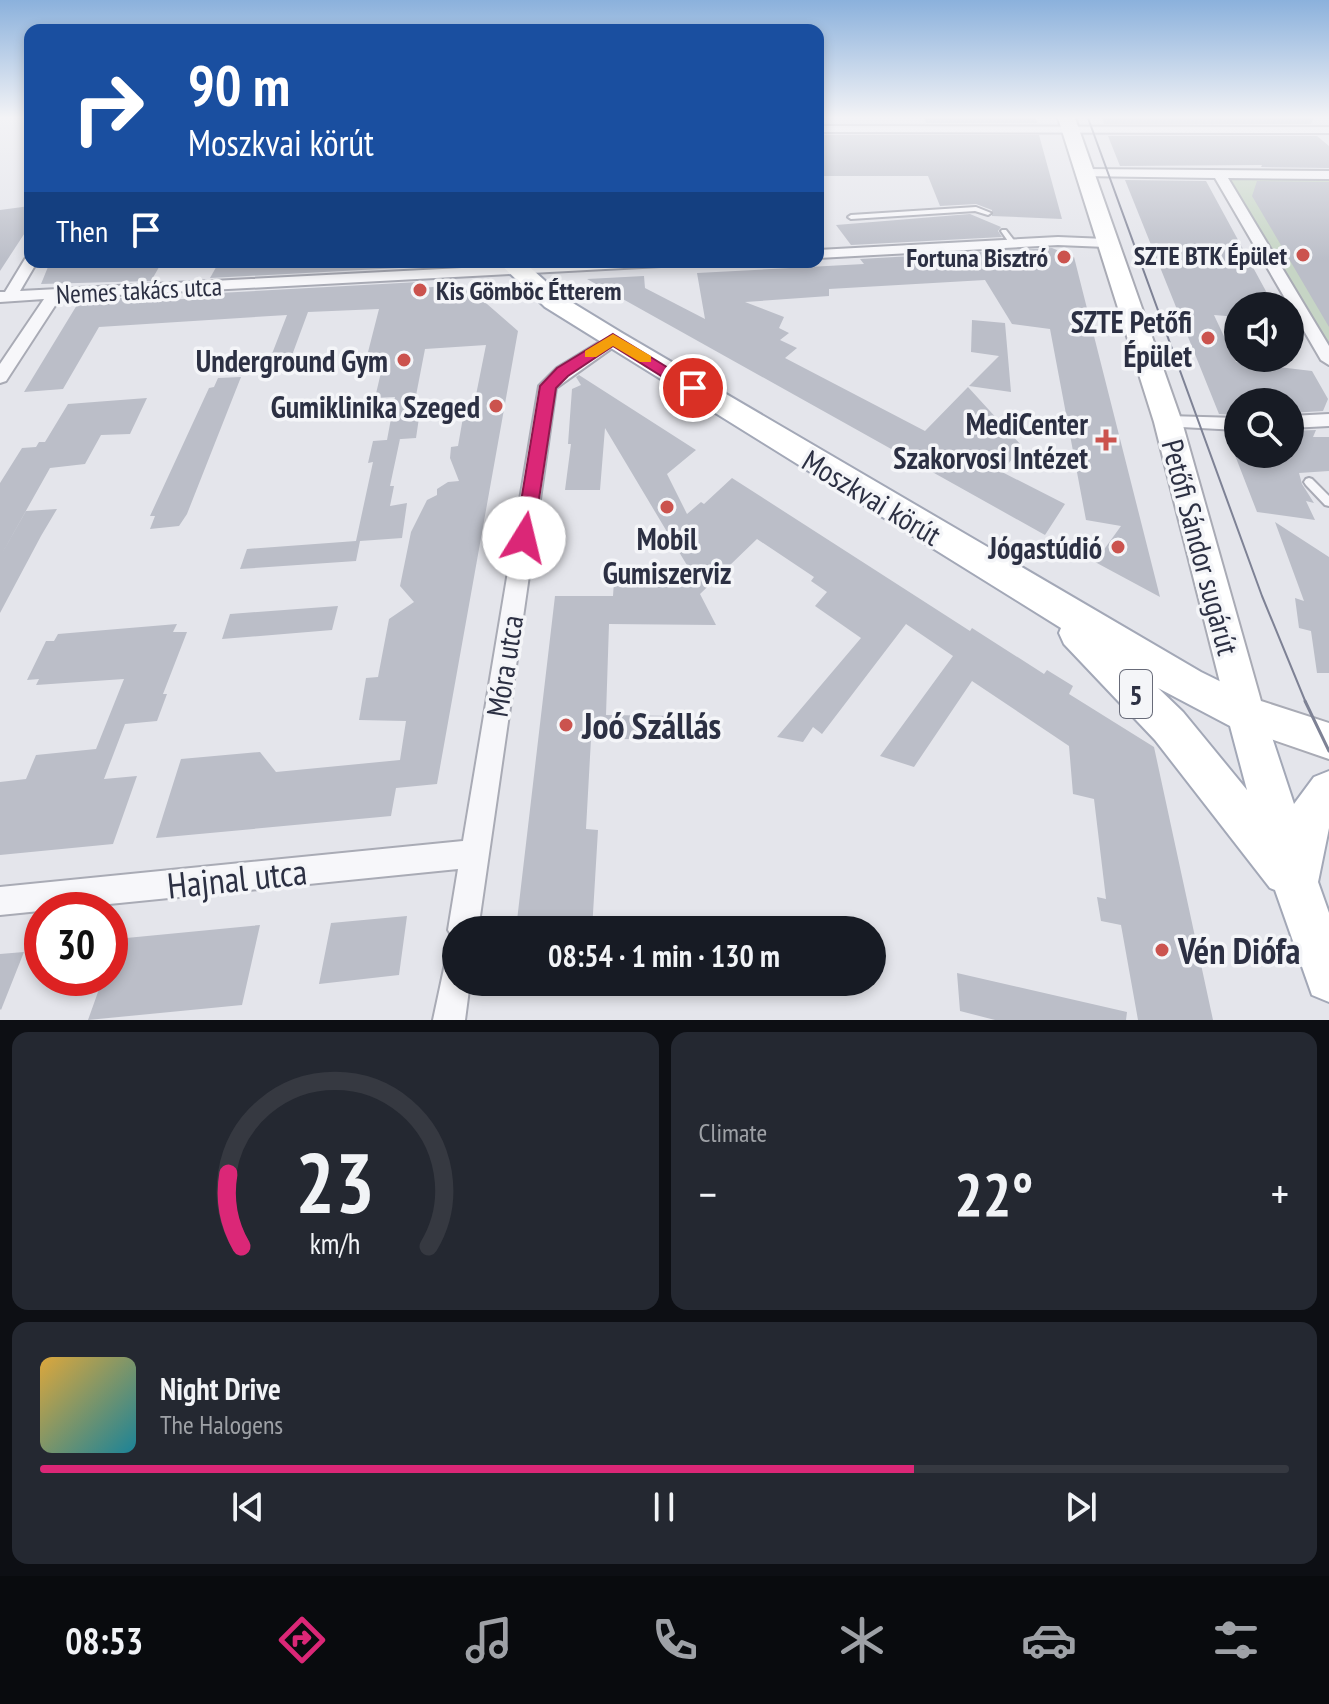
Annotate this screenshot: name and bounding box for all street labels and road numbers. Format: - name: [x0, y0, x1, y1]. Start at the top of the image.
- street label: Nemes takács utca: [55, 269, 223, 311]
- street label: Petőfi Sándor sugárút: [1153, 435, 1249, 660]
- street label: Moszkvai körút: [796, 440, 949, 554]
- street label: Móra utca: [477, 612, 531, 720]
- road number: 5: [1120, 670, 1152, 718]
- street label: Hajnal utca: [165, 847, 309, 909]

